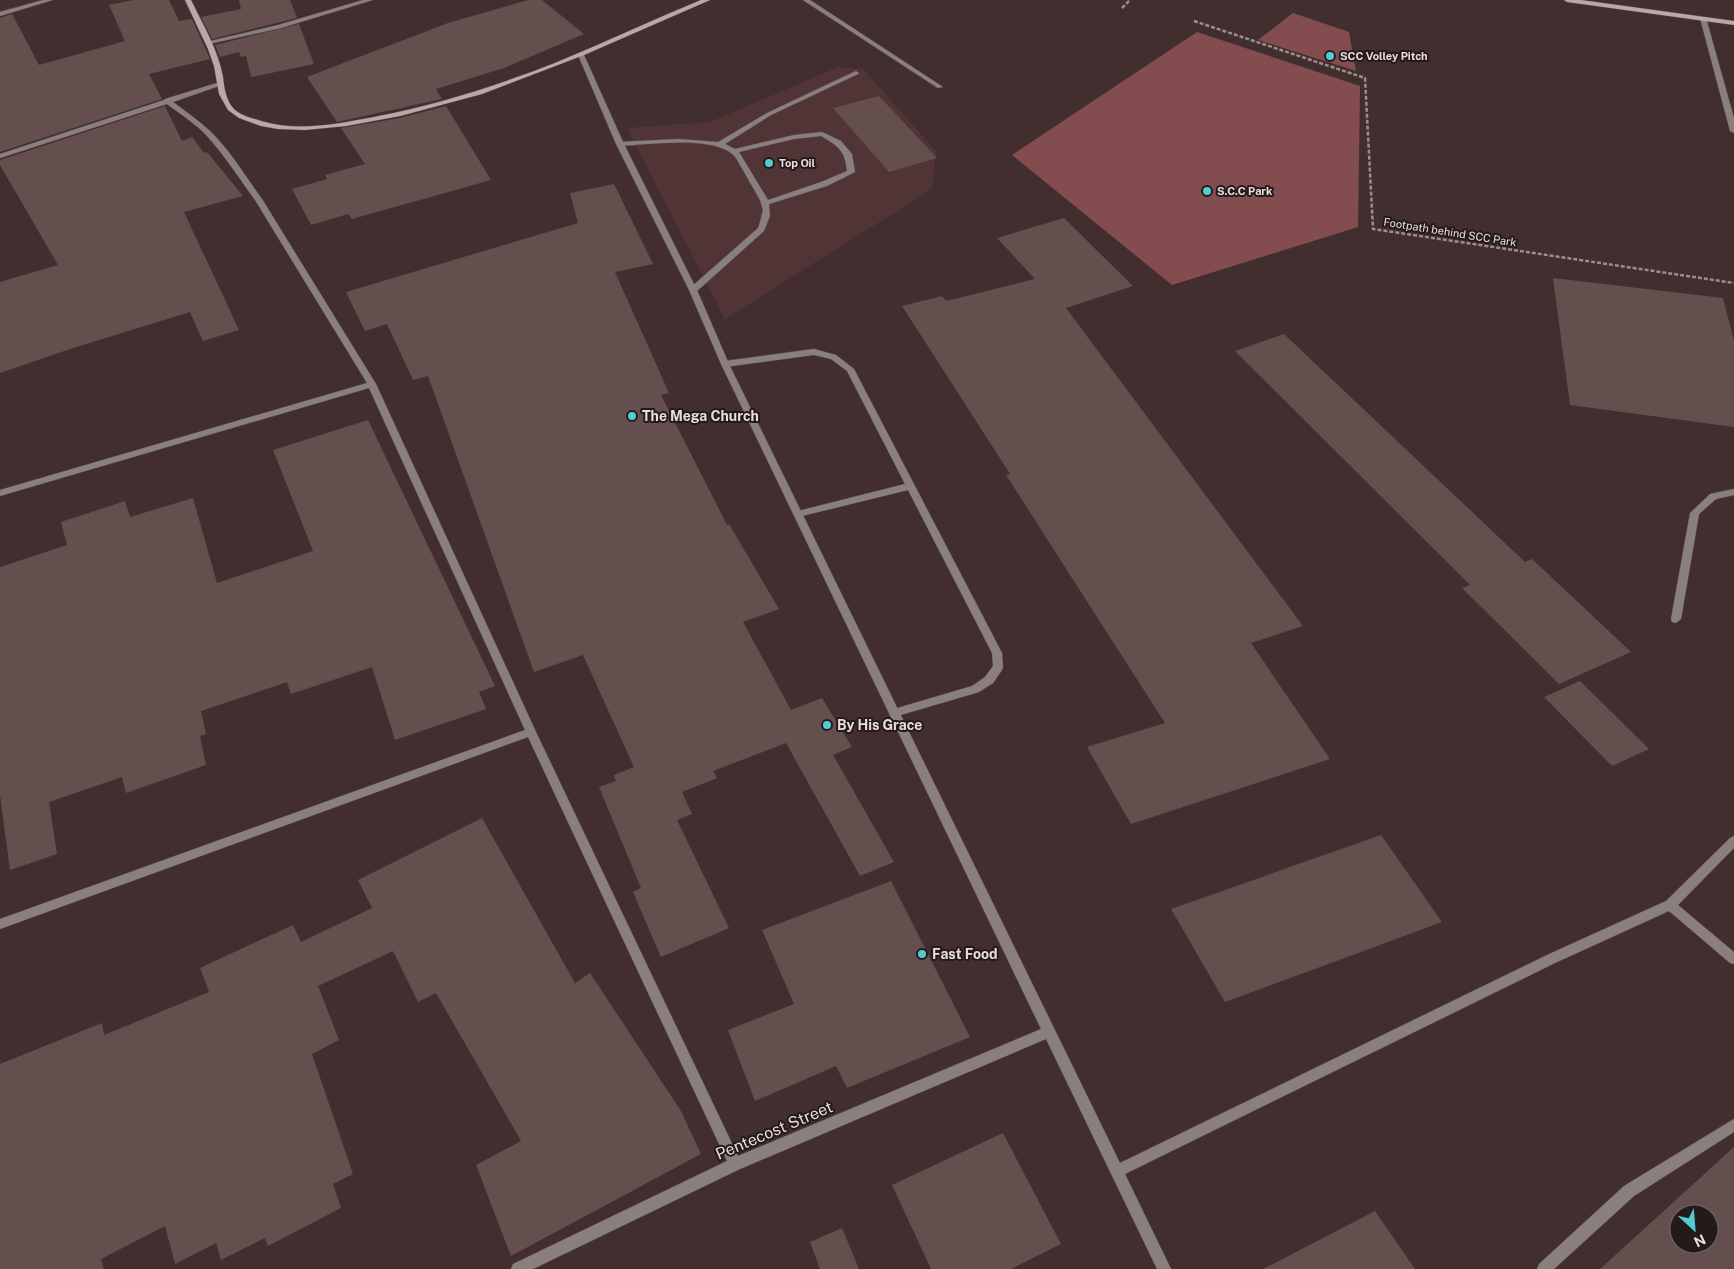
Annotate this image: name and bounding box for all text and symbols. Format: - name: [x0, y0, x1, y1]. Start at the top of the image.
- marker: SCC Volley Pitch: [1324, 50, 1336, 62]
- place label: SCC Volley Pitch: [1340, 50, 1428, 62]
- marker: Top Oil: [763, 157, 775, 169]
- place label: Top Oil: [779, 157, 816, 169]
- marker: S.C.C Park: [1201, 185, 1213, 197]
- place label: S.C.C Park: [1217, 185, 1273, 197]
- street label: Footpath behind SCC Park: [1383, 216, 1517, 248]
- place label: The Mega Church: [642, 408, 759, 424]
- marker: The Mega Church: [626, 410, 638, 422]
- place label: By His Grace: [837, 717, 922, 733]
- marker: By His Grace: [821, 719, 833, 731]
- place label: Fast Food: [932, 946, 998, 962]
- marker: Fast Food: [916, 948, 928, 960]
- street label: Pentecost Street: [713, 1097, 836, 1164]
- north arrow: [1669, 1204, 1719, 1254]
- text: N: [1691, 1231, 1708, 1250]

